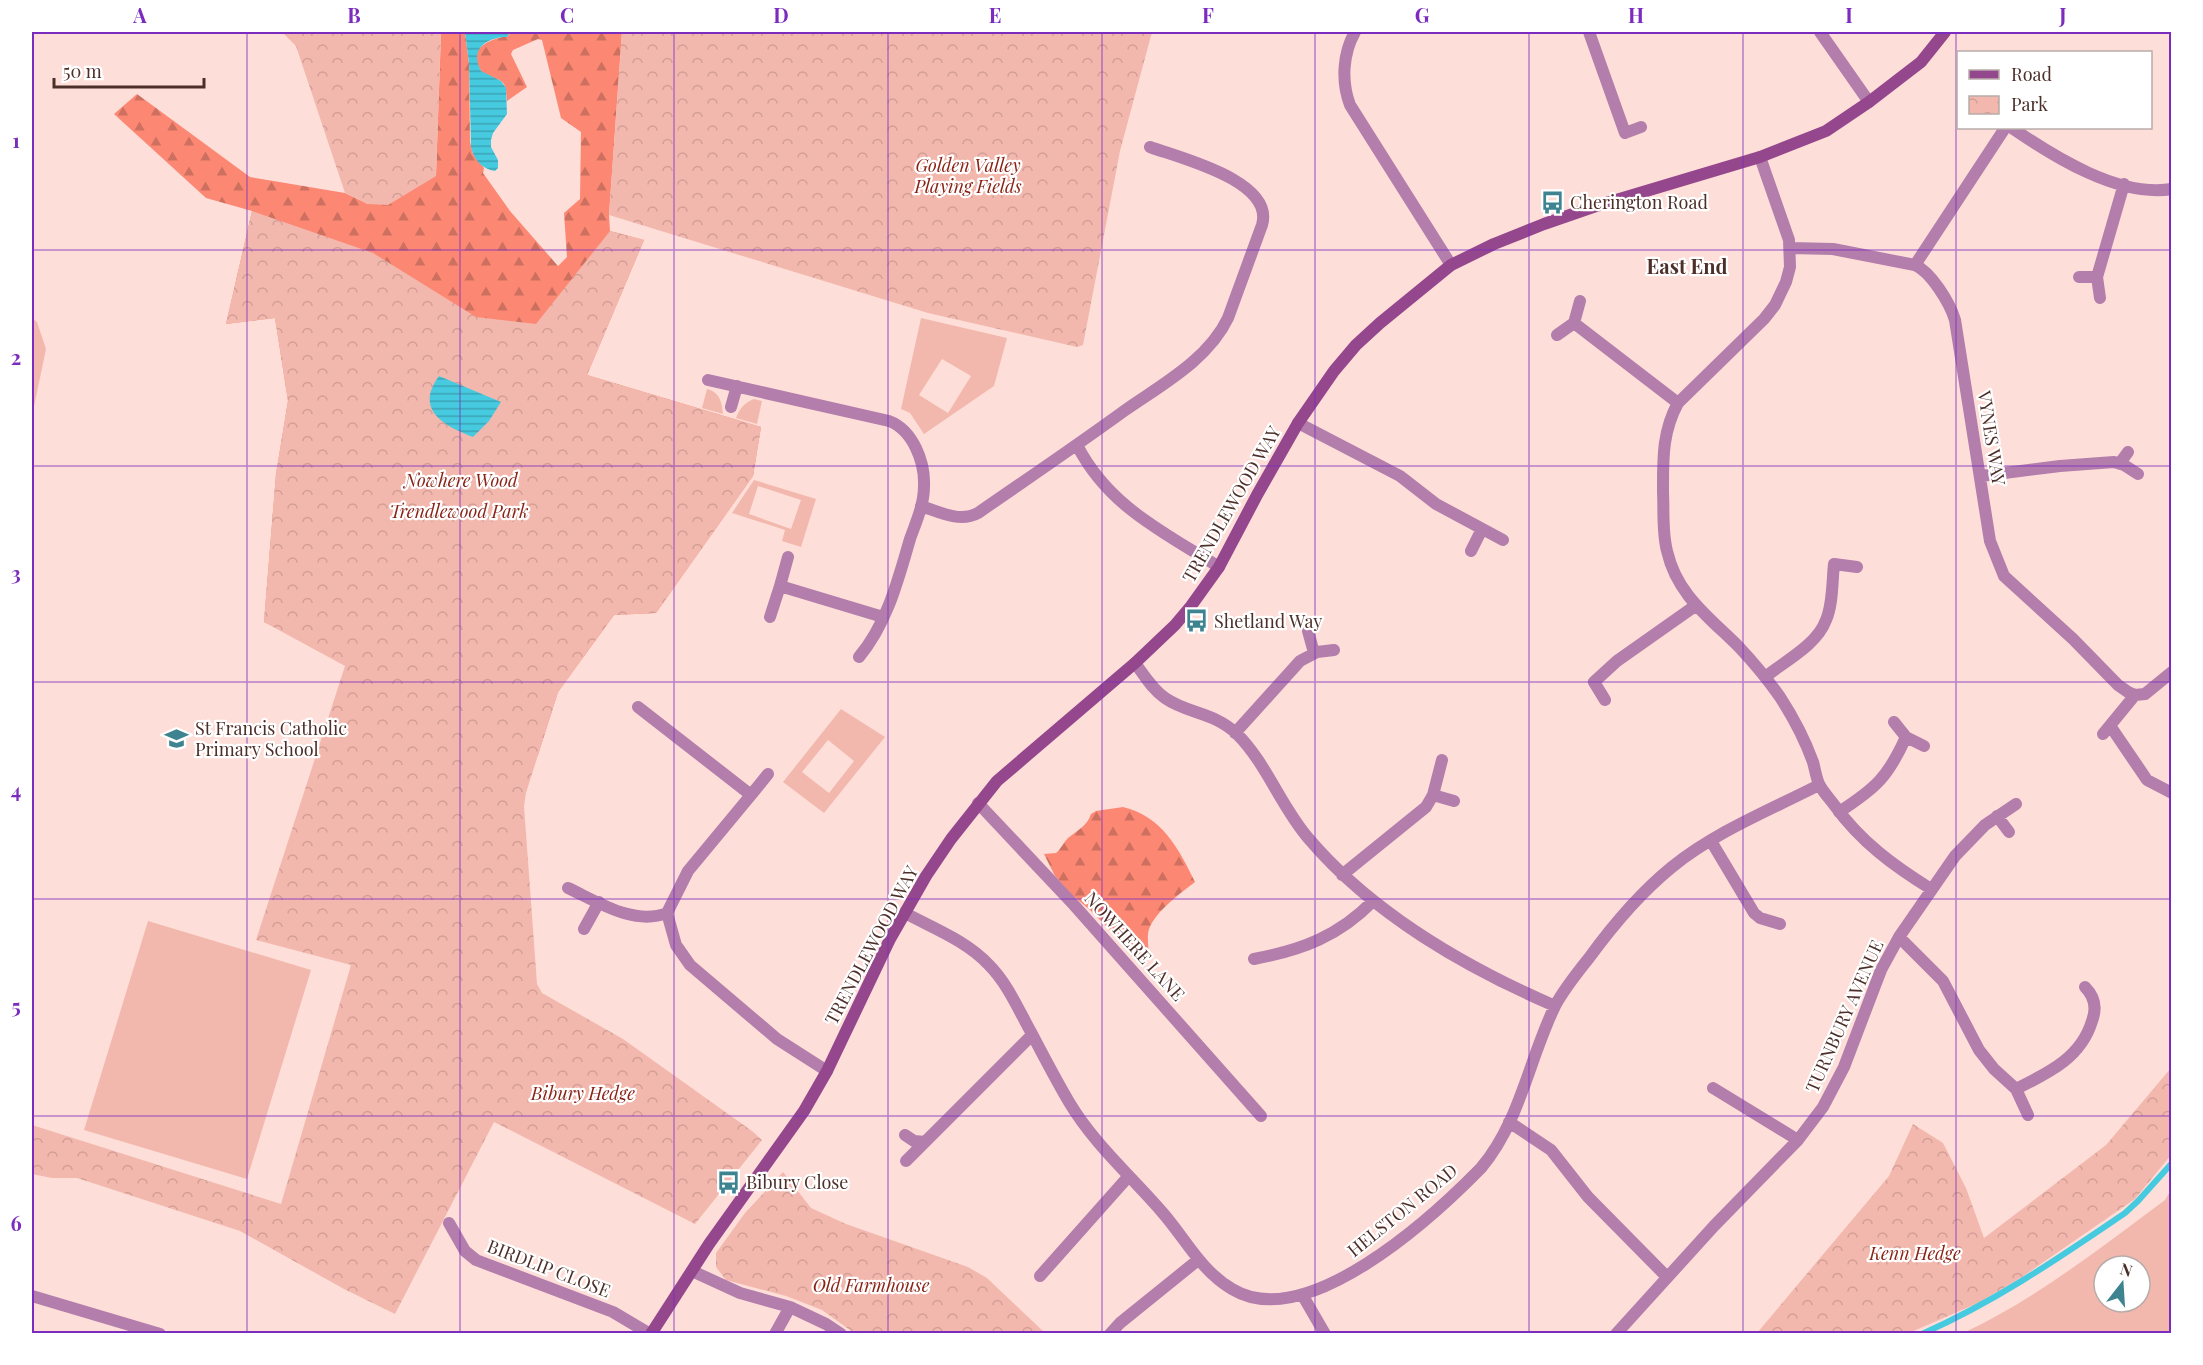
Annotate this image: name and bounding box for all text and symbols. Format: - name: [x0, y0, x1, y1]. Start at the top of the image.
- text: A: [132, 1, 147, 28]
- text: B: [347, 1, 361, 28]
- text: C: [560, 1, 574, 28]
- text: D: [773, 1, 789, 28]
- text: E: [989, 1, 1001, 28]
- text: F: [1202, 1, 1214, 28]
- text: G: [1415, 1, 1430, 28]
- text: H: [1628, 1, 1644, 28]
- text: I: [1845, 1, 1853, 28]
- text: J: [2058, 1, 2067, 28]
- scale bar: [54, 51, 204, 89]
- legend: [1957, 51, 2152, 129]
- text: 50 m: [63, 59, 102, 83]
- text: Road: [2011, 62, 2052, 86]
- text: Park: [2011, 92, 2048, 116]
- text: 1: [12, 126, 20, 153]
- park label: Golden Valley Playing Fields: [913, 153, 1022, 198]
- bus stop icon: Cherington Road: [1539, 189, 1565, 215]
- place label: Cherington Road: [1570, 190, 1708, 214]
- district label: East End: [1647, 252, 1727, 279]
- text: 2: [11, 343, 21, 370]
- street label: VYNES WAY: [1973, 388, 2011, 487]
- street label: TRENDLEWOOD WAY: [1176, 421, 1286, 587]
- park label: Nowhere Wood: [402, 468, 519, 492]
- park label: Trendlewood Park: [390, 499, 528, 523]
- text: 3: [11, 559, 21, 586]
- bus stop icon: Shetland Way: [1183, 608, 1209, 634]
- place label: Shetland Way: [1214, 609, 1322, 633]
- place label: St Francis Catholic Primary School: [195, 716, 347, 761]
- school or university icon: St Francis Catholic Primary School: [164, 725, 190, 751]
- text: 4: [11, 776, 21, 803]
- street label: TRENDLEWOOD WAY: [819, 861, 923, 1029]
- street label: NOWHERE LANE: [1080, 886, 1190, 1006]
- street label: TURNBURY AVENUE: [1800, 936, 1888, 1096]
- text: 5: [11, 992, 21, 1019]
- park label: Bibury Hedge: [530, 1081, 635, 1105]
- street label: HELSTON ROAD: [1342, 1158, 1462, 1262]
- bus stop icon: Bibury Close: [715, 1169, 741, 1195]
- place label: Bibury Close: [746, 1170, 848, 1194]
- text: 6: [10, 1209, 22, 1236]
- street label: BIRDLIP CLOSE: [484, 1234, 614, 1302]
- park label: Kenn Hedge: [1868, 1241, 1961, 1265]
- north arrow: [2092, 1254, 2152, 1314]
- text: N: [2118, 1257, 2136, 1281]
- park label: Old Farmhouse: [813, 1273, 930, 1297]

